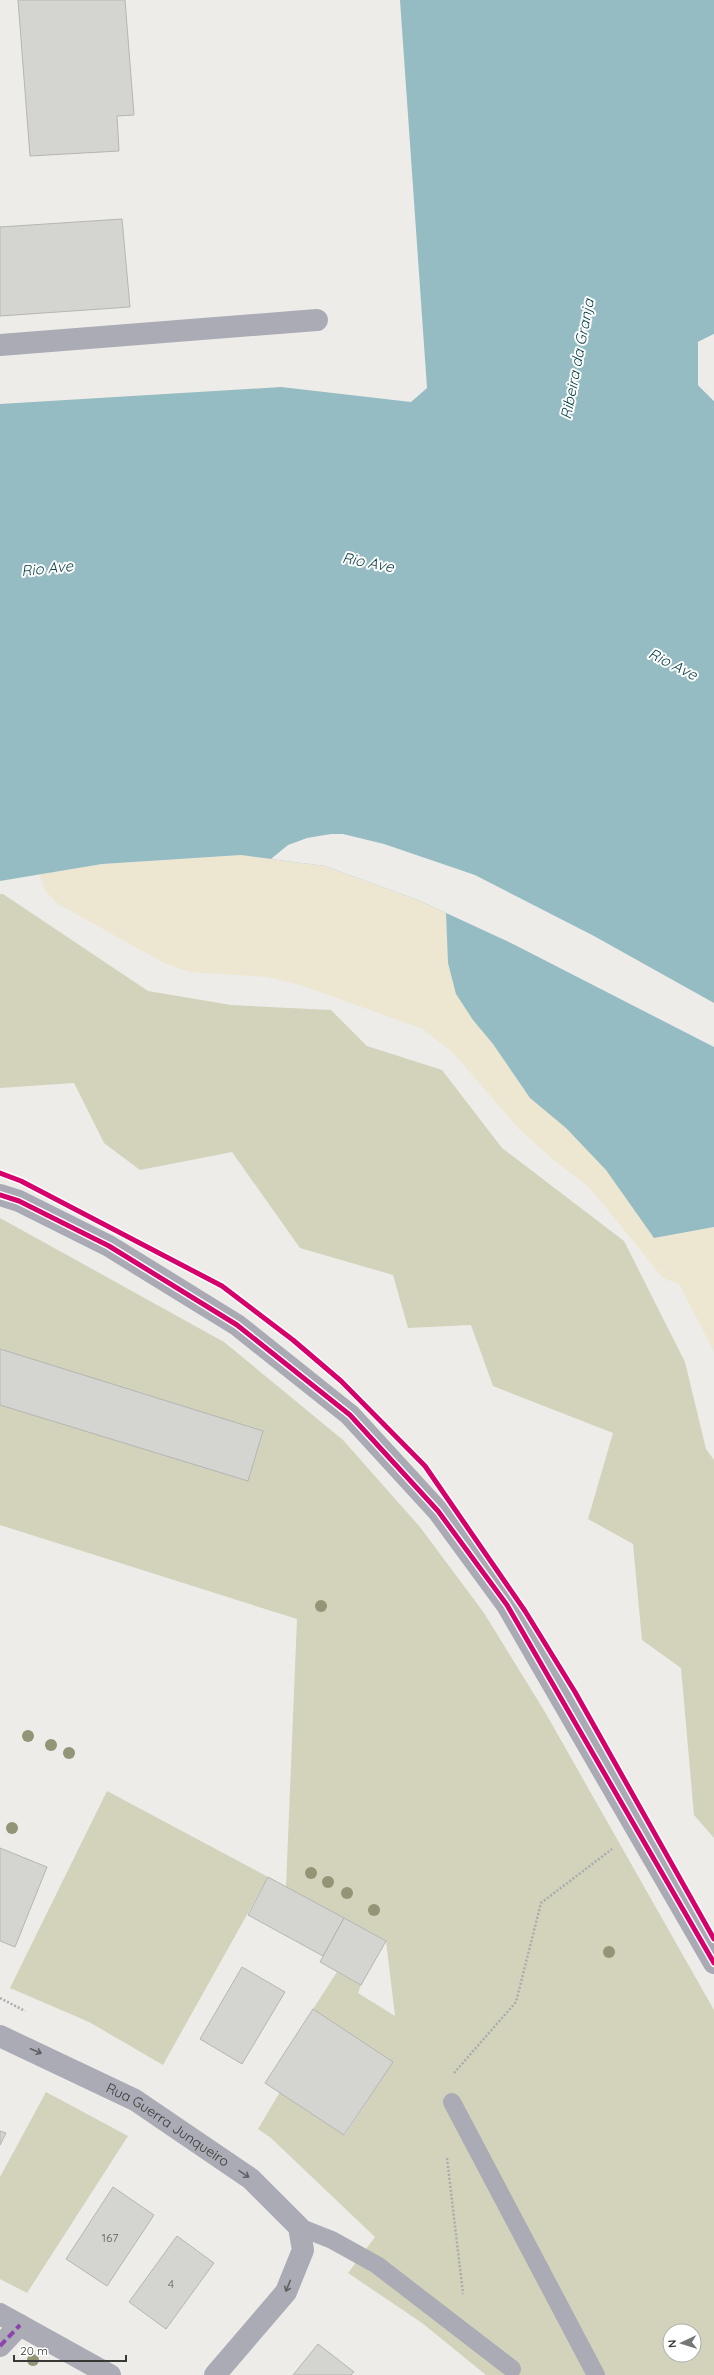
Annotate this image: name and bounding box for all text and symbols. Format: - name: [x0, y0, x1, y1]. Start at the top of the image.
- water label: Ribeira da Granja: [556, 296, 598, 421]
- water label: Rio Ave: [341, 548, 396, 576]
- water label: Rio Ave: [20, 556, 74, 580]
- water label: Rio Ave: [646, 644, 701, 685]
- one-way arrow: [29, 2048, 41, 2055]
- street label: Rua Guerra Junqueiro: [103, 2079, 233, 2171]
- one-way arrow: [238, 2170, 249, 2178]
- house number: 167: [101, 2230, 119, 2245]
- house number: 4: [168, 2276, 174, 2291]
- one-way arrow: [284, 2279, 292, 2291]
- north arrow: [662, 2323, 702, 2363]
- scale bar: [14, 2337, 126, 2363]
- text: N: [665, 2339, 679, 2348]
- text: 20 m: [20, 2343, 48, 2358]

